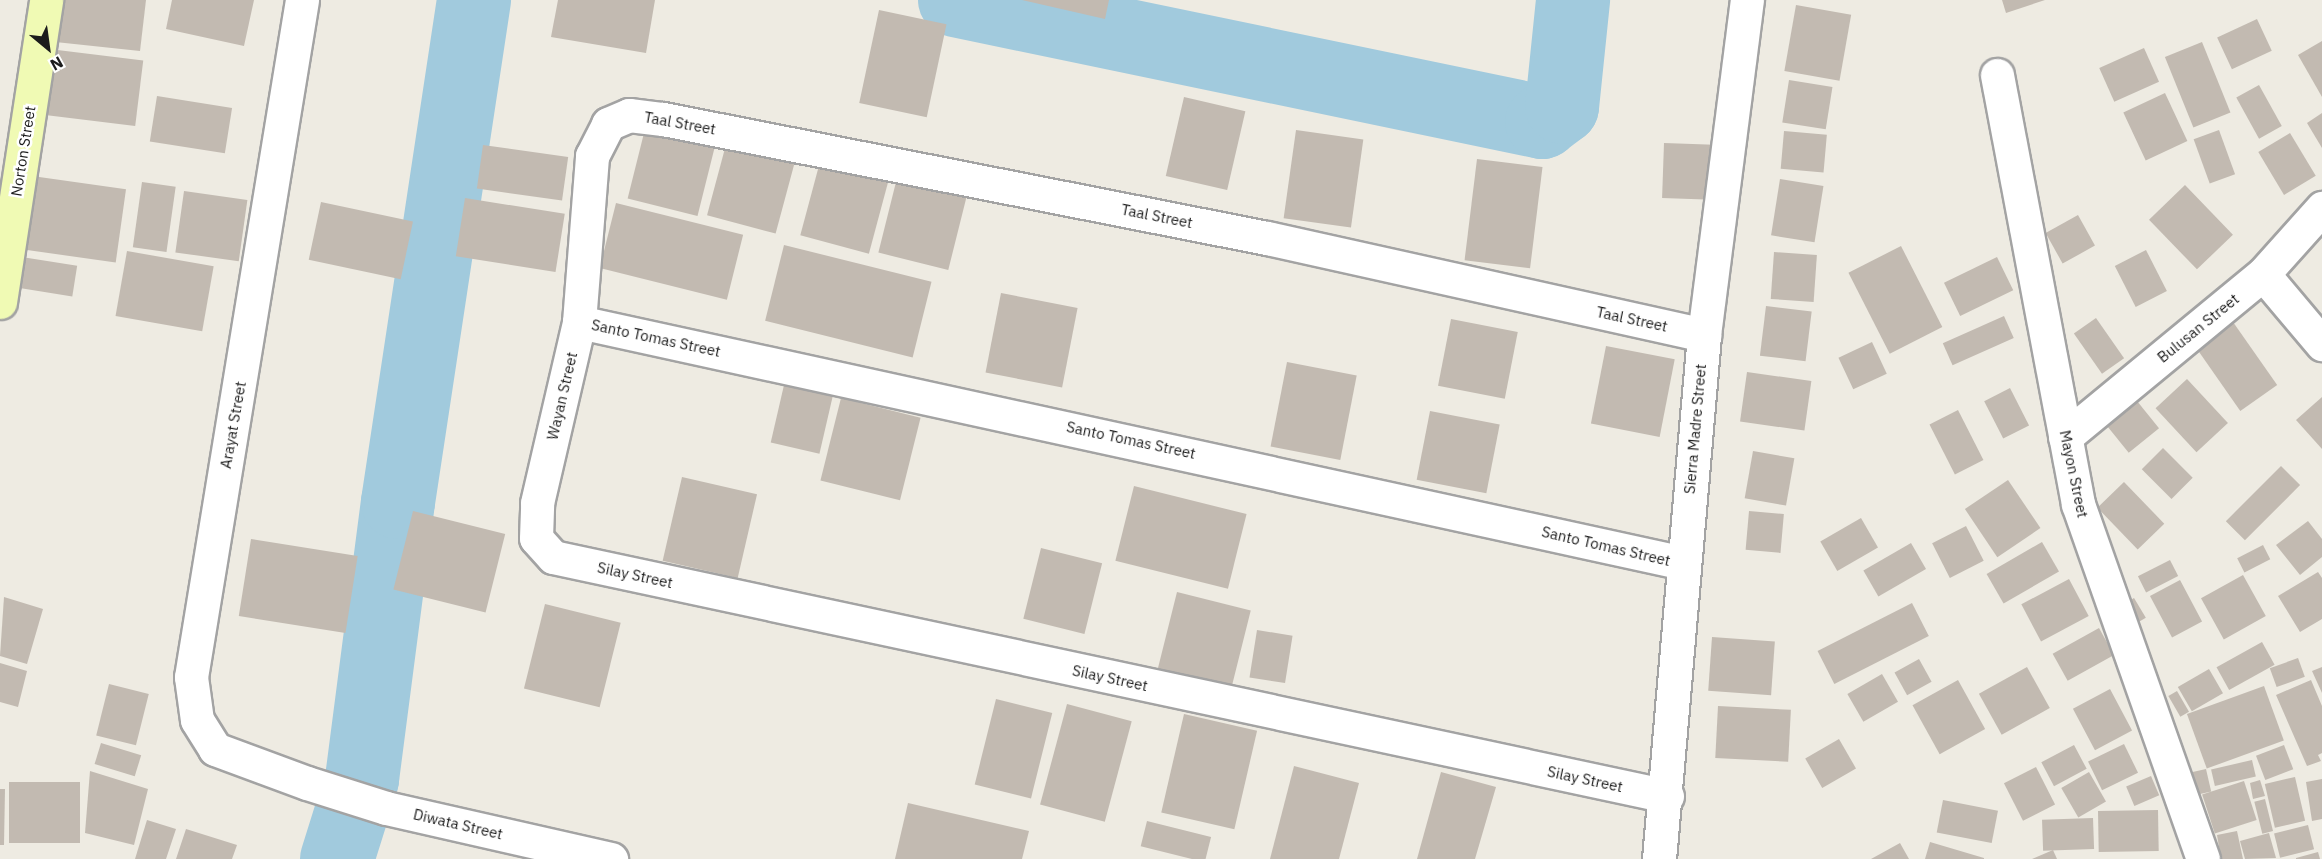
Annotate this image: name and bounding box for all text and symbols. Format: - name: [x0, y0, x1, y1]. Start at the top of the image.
- north arrow: [18, 18, 78, 78]
- text: N: [47, 52, 67, 75]
- street label: Norton Street: [7, 104, 39, 198]
- street label: Taal Street: [643, 108, 717, 138]
- street label: Taal Street: [1120, 200, 1194, 232]
- street label: Bulusan Street: [2154, 290, 2242, 366]
- street label: Taal Street: [1595, 303, 1669, 335]
- street label: Santo Tomas Street: [590, 316, 722, 360]
- street label: Wayan Street: [543, 350, 581, 442]
- street label: Sierra Madre Street: [1680, 363, 1710, 495]
- street label: Arayat Street: [216, 380, 250, 470]
- street label: Santo Tomas Street: [1065, 418, 1197, 462]
- street label: Mayon Street: [2056, 429, 2092, 519]
- street label: Santo Tomas Street: [1540, 522, 1672, 570]
- street label: Silay Street: [596, 558, 674, 592]
- street label: Silay Street: [1071, 661, 1149, 695]
- street label: Silay Street: [1546, 762, 1624, 796]
- street label: Diwata Street: [412, 805, 504, 843]

